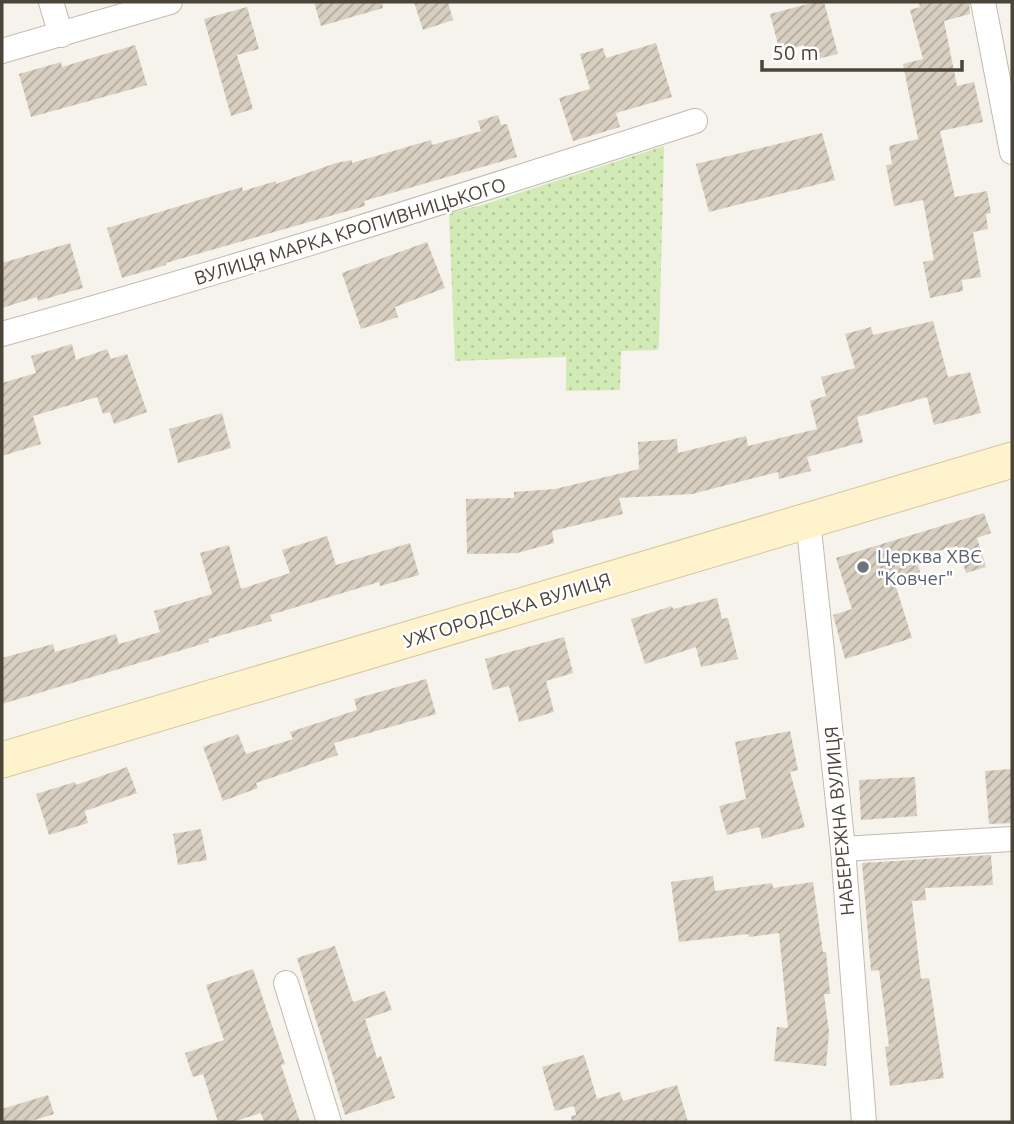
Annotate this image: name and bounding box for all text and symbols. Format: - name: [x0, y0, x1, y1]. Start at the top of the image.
- scale bar: [762, 28, 962, 72]
- text: 50 m: [772, 40, 819, 64]
- street label: ВУЛИЦЯ МАРКА КРОПИВНИЦЬКОГО: [192, 173, 508, 289]
- place label: Церква ХВЄ "Ковчег": [877, 545, 982, 589]
- marker: Церква ХВЄ "Ковчег": [855, 559, 871, 575]
- street label: УЖГОРОДСЬКА ВУЛИЦЯ: [401, 568, 613, 652]
- street label: НАБЕРЕЖНА ВУЛИЦЯ: [820, 725, 858, 917]

